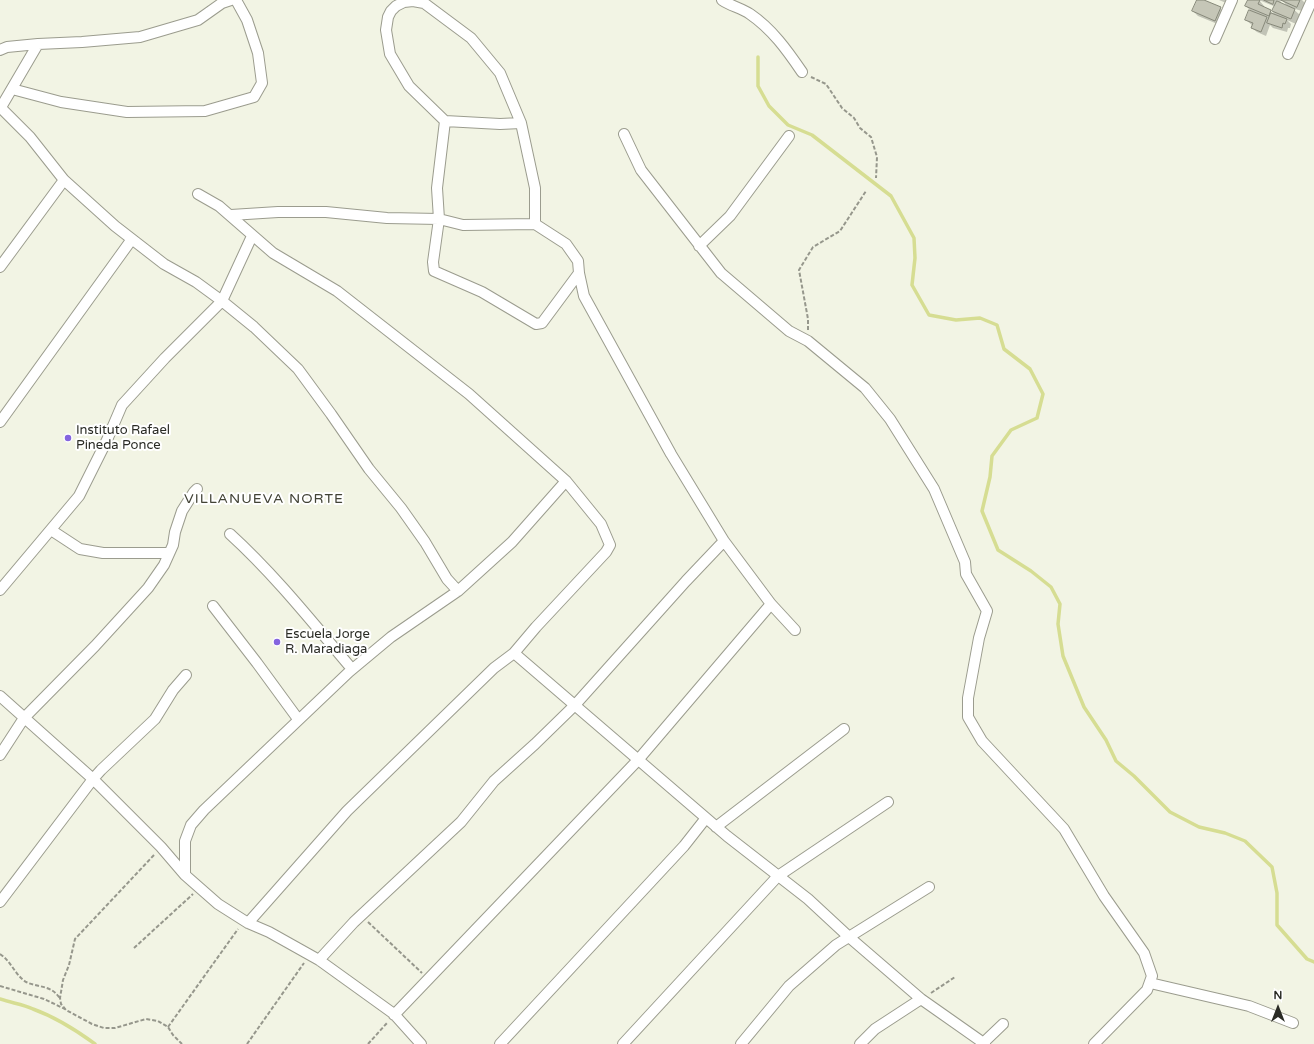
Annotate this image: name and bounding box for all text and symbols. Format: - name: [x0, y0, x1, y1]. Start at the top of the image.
- place label: Instituto Rafael Pineda Ponce: [76, 423, 170, 454]
- marker: Instituto Rafael Pineda Ponce: [63, 433, 73, 443]
- district label: VILLANUEVA NORTE: [184, 491, 344, 507]
- place label: Escuela Jorge R. Maradiaga: [285, 627, 370, 658]
- marker: Escuela Jorge R. Maradiaga: [272, 637, 282, 647]
- north arrow: [1258, 988, 1298, 1028]
- text: N: [1274, 989, 1282, 1002]

